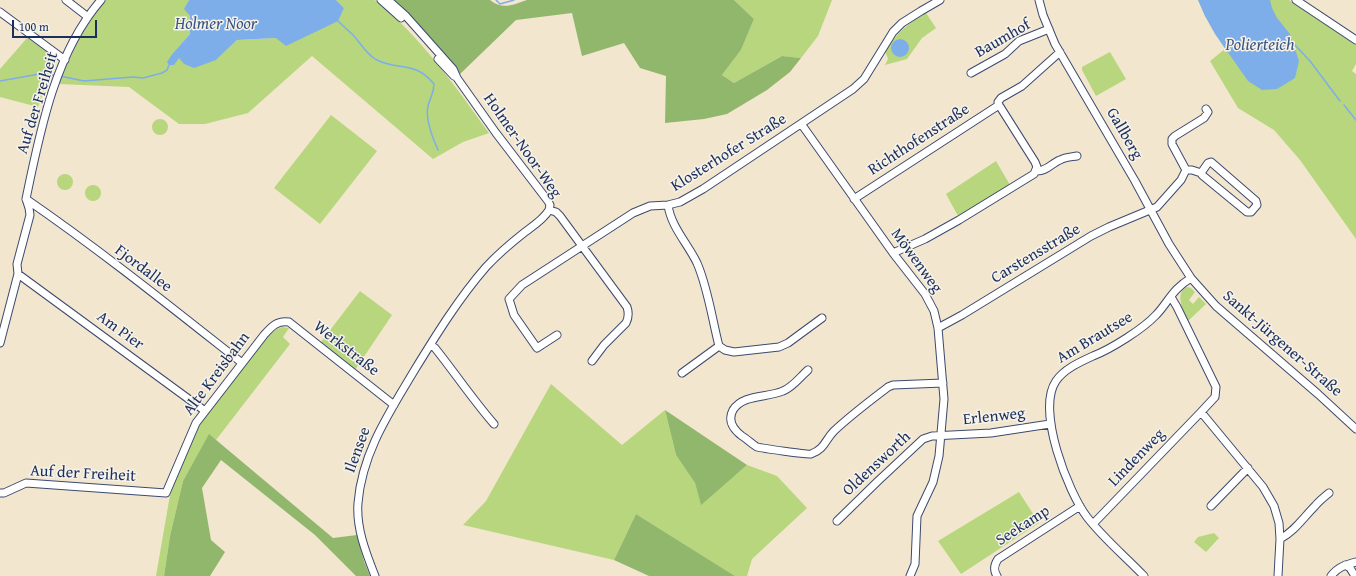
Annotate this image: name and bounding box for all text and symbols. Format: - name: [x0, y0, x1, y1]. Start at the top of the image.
- scale bar: [14, 12, 99, 38]
- water label: Holmer Noor: [175, 15, 257, 35]
- street label: Baumhof: [972, 16, 1034, 62]
- text: 100 m: [19, 18, 49, 35]
- water label: Polierteich: [1225, 36, 1295, 56]
- street label: Auf der Freiheit: [13, 50, 63, 156]
- street label: Holmer-Noor-Weg: [479, 90, 565, 202]
- street label: Richthofenstraße: [865, 100, 973, 180]
- street label: Gallberg: [1102, 105, 1146, 163]
- street label: Klosterhofer Straße: [668, 110, 790, 196]
- street label: Carstensstraße: [988, 220, 1084, 288]
- street label: Möwenweg: [886, 225, 946, 297]
- street label: Fjordallee: [111, 241, 175, 297]
- street label: Sankt-Jürgener-Straße: [1218, 287, 1346, 401]
- street label: Am Pier: [93, 308, 147, 354]
- street label: Am Brautsee: [1054, 308, 1136, 368]
- street label: Werkstraße: [309, 317, 383, 381]
- street label: Alte Kreisbahn: [180, 329, 254, 419]
- street label: Erlenweg: [962, 404, 1026, 430]
- street label: Ilensee: [341, 425, 375, 475]
- street label: Lindenweg: [1105, 425, 1169, 491]
- street label: Oldensworth: [839, 428, 915, 500]
- street label: Auf der Freiheit: [30, 462, 136, 486]
- street label: Seekamp: [993, 502, 1053, 550]

